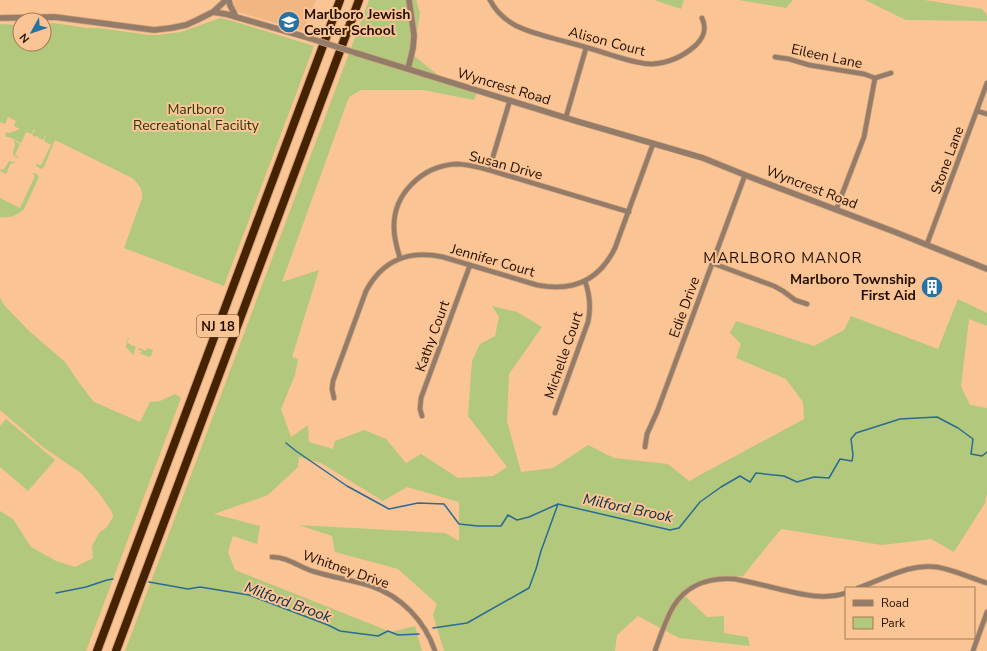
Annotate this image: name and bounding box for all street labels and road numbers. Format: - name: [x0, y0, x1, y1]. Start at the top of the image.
- street label: Alison Court: [566, 22, 647, 61]
- street label: Eileen Lane: [790, 40, 864, 73]
- street label: Wyncrest Road: [455, 63, 553, 110]
- street label: Stone Lane: [926, 124, 968, 197]
- street label: Susan Drive: [467, 147, 545, 184]
- street label: Wyncrest Road: [763, 161, 860, 214]
- street label: Jennifer Court: [448, 239, 537, 282]
- street label: Edie Drive: [665, 274, 704, 340]
- street label: Kathy Court: [411, 298, 454, 374]
- street label: Michelle Court: [540, 309, 587, 401]
- road number: NJ 18: [197, 315, 239, 337]
- street label: Whitney Drive: [300, 546, 392, 593]

